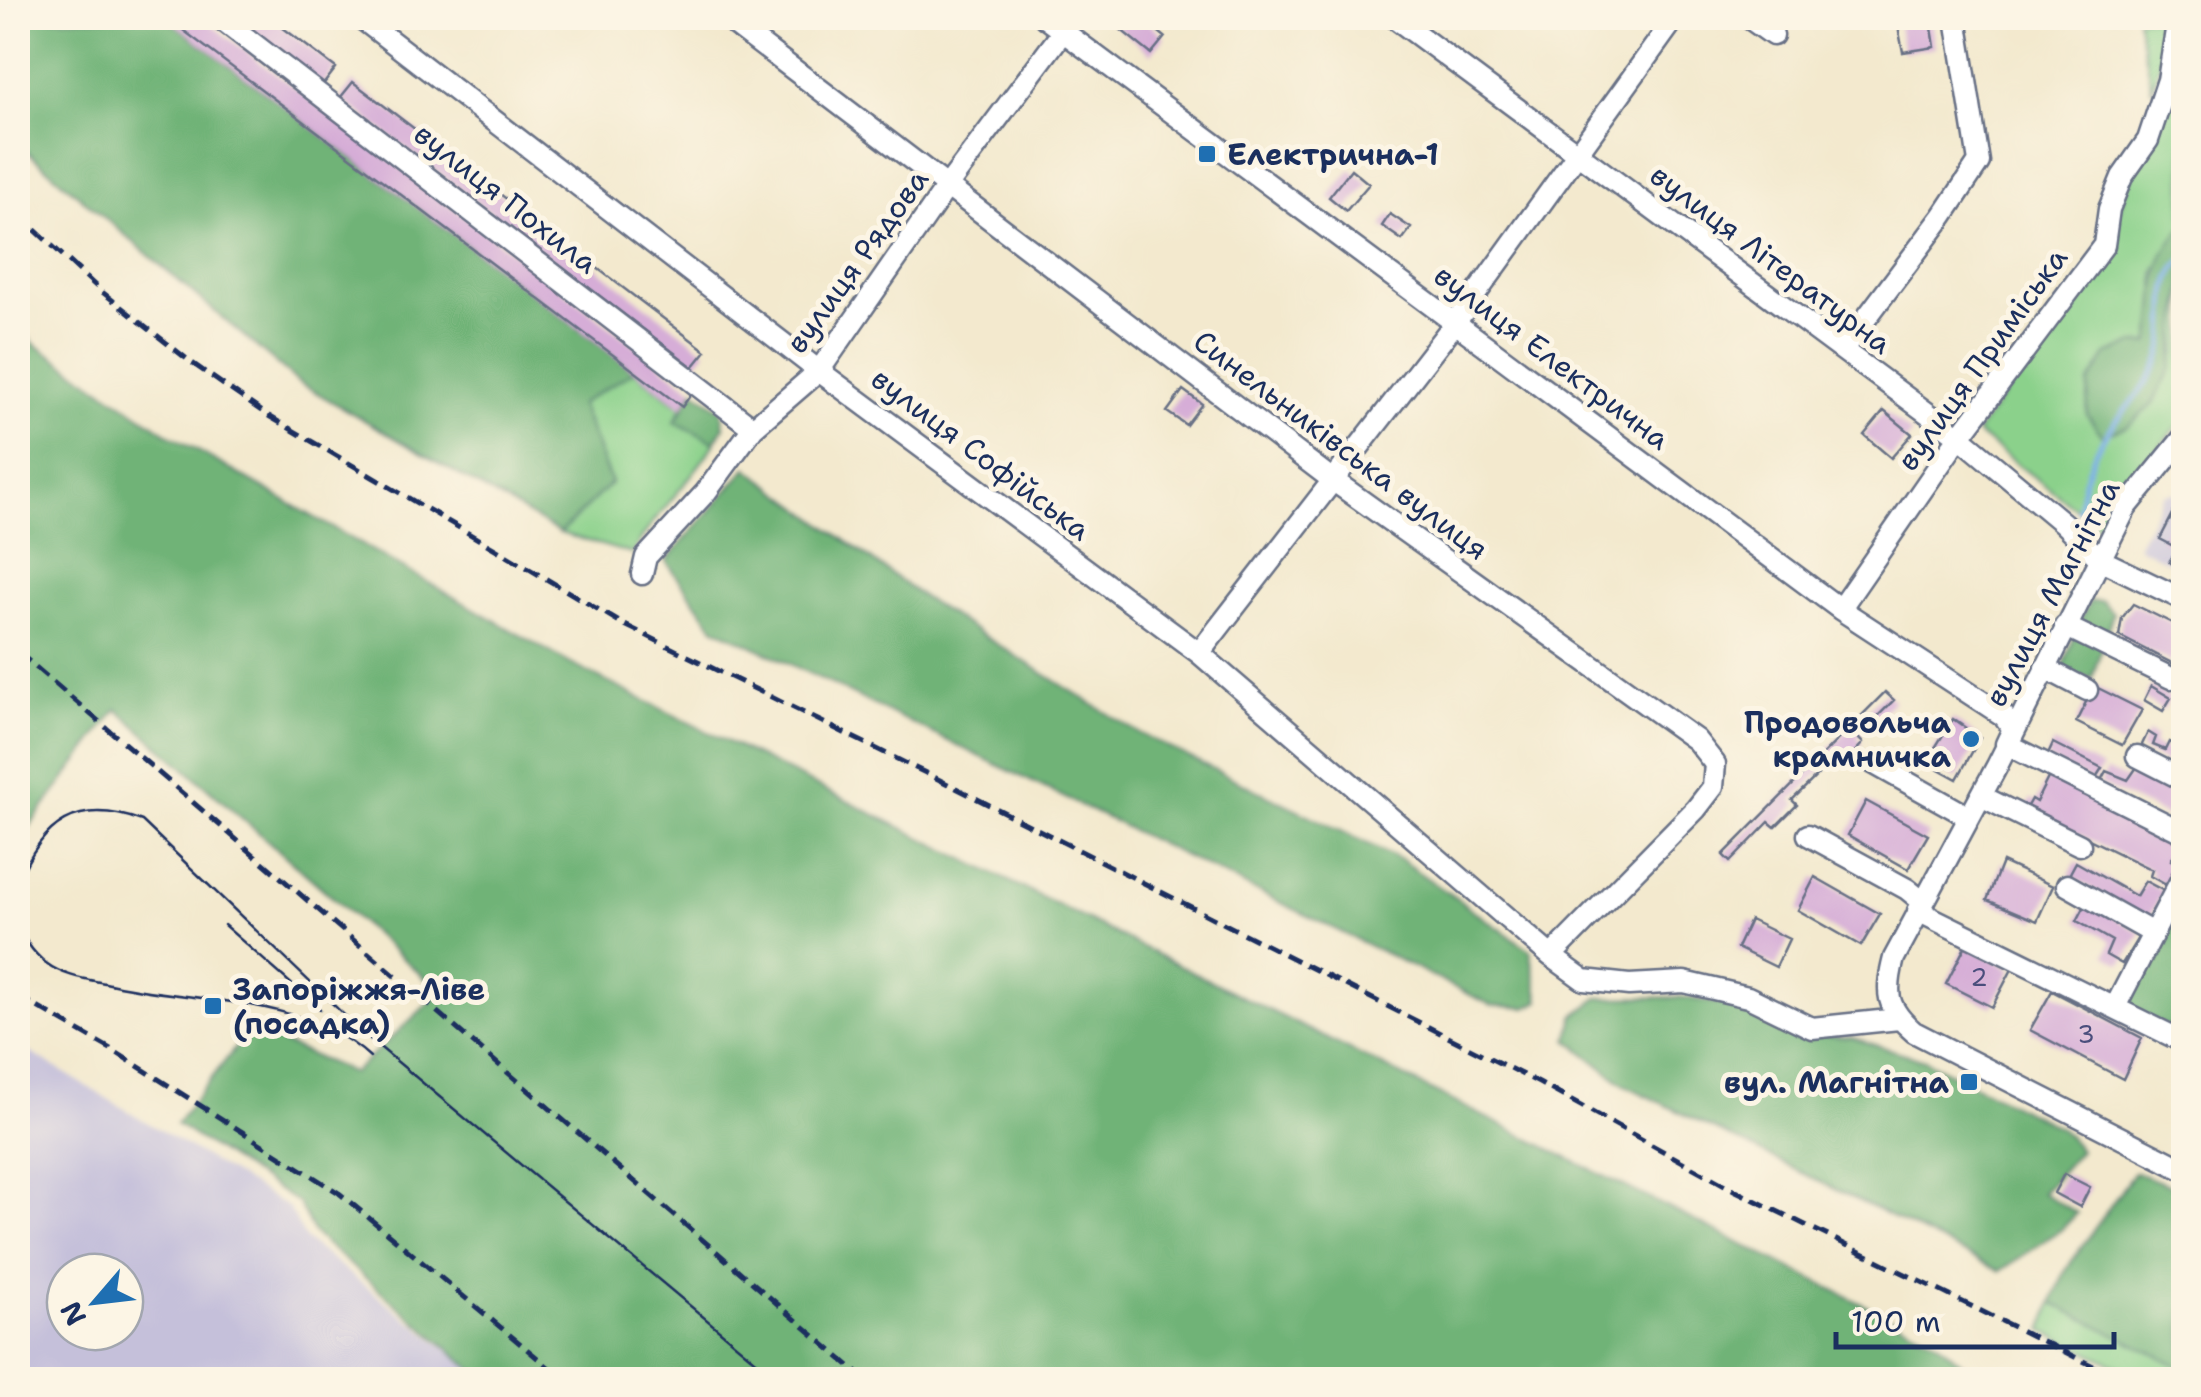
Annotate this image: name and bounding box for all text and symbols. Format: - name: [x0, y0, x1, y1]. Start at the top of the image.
- street label: вулиця Похила: [406, 113, 607, 283]
- place label: Електрична-1: [1227, 134, 1439, 175]
- marker: Електрична-1: [1196, 143, 1218, 165]
- street label: вулиця Літературна: [1642, 154, 1901, 364]
- street label: вулиця Рядова: [776, 160, 938, 361]
- street label: вулиця Приміська: [1887, 239, 2077, 479]
- street label: вулиця Електрична: [1426, 255, 1679, 459]
- street label: Синельниківська вулиця: [1185, 321, 1497, 569]
- street label: вулиця Софійська: [863, 358, 1099, 550]
- street label: вулиця Магнітна: [1975, 472, 2129, 714]
- place label: Продовольча крамничка: [1744, 702, 1952, 777]
- marker: Продовольча крамничка: [1960, 728, 1982, 750]
- house number: 2: [1970, 960, 1988, 994]
- place label: Запоріжжя-Ліве (посадка): [233, 969, 485, 1044]
- marker: Запоріжжя-Ліве (посадка): [202, 995, 224, 1017]
- house number: 3: [2077, 1017, 2095, 1051]
- place label: вул. Магнітна: [1724, 1062, 1950, 1103]
- marker: вул. Магнітна: [1958, 1071, 1980, 1093]
- north arrow: [45, 1252, 145, 1352]
- scale bar: [1836, 1287, 2114, 1349]
- text: N: [51, 1295, 95, 1332]
- text: 100 m: [1851, 1301, 1941, 1342]

